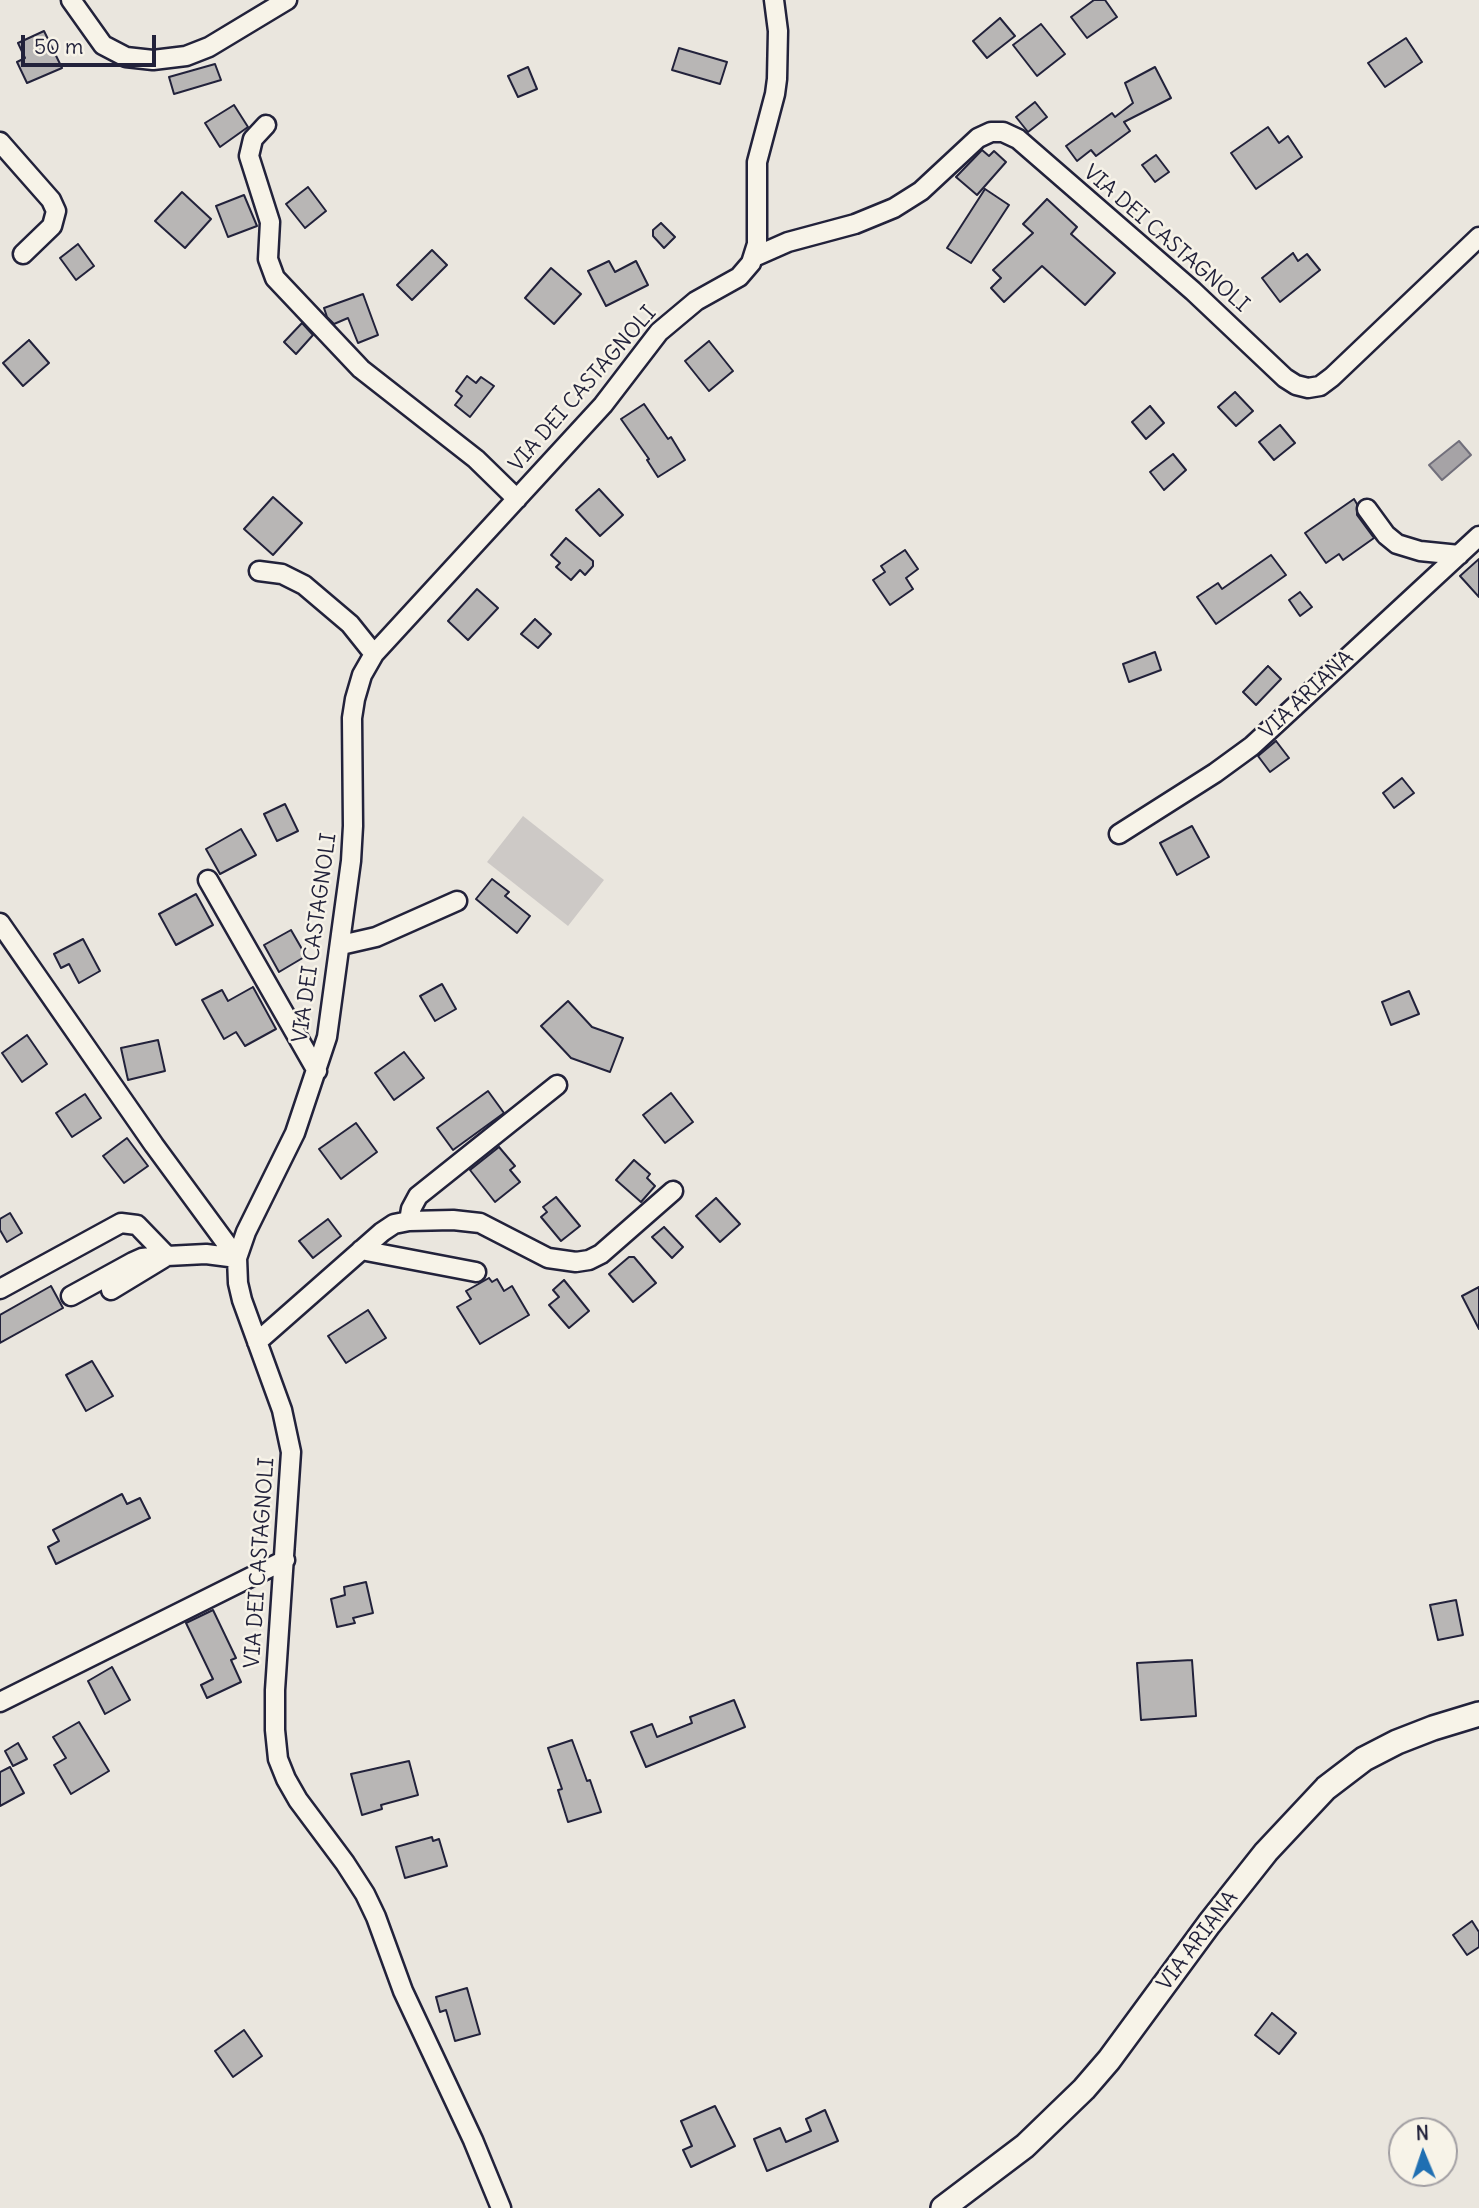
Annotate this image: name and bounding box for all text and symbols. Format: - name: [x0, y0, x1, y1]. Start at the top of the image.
- scale bar: [24, 21, 159, 65]
- text: 50 m: [34, 33, 83, 60]
- street label: VIA DEI CASTAGNOLI: [1078, 160, 1254, 318]
- street label: VIA DEI CASTAGNOLI: [504, 301, 662, 477]
- street label: VIA ARIANA: [1255, 645, 1359, 745]
- street label: VIA DEI CASTAGNOLI: [288, 832, 342, 1044]
- street label: VIA DEI CASTAGNOLI: [240, 1457, 280, 1669]
- street label: VIA ARIANA: [1152, 1886, 1244, 1996]
- north arrow: [1388, 2117, 1458, 2187]
- text: N: [1415, 2121, 1429, 2145]

